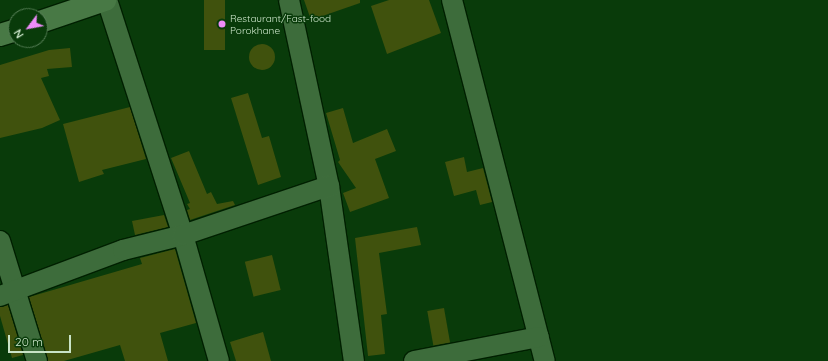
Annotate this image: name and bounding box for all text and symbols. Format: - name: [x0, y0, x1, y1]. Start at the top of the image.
- north arrow: [8, 8, 48, 48]
- place label: Restaurant/Fast-food Porokhane: [230, 12, 331, 36]
- marker: Restaurant/Fast-food Porokhane: [217, 19, 227, 29]
- text: N: [11, 27, 27, 41]
- scale bar: [10, 327, 73, 353]
- text: 20 m: [15, 334, 43, 349]

